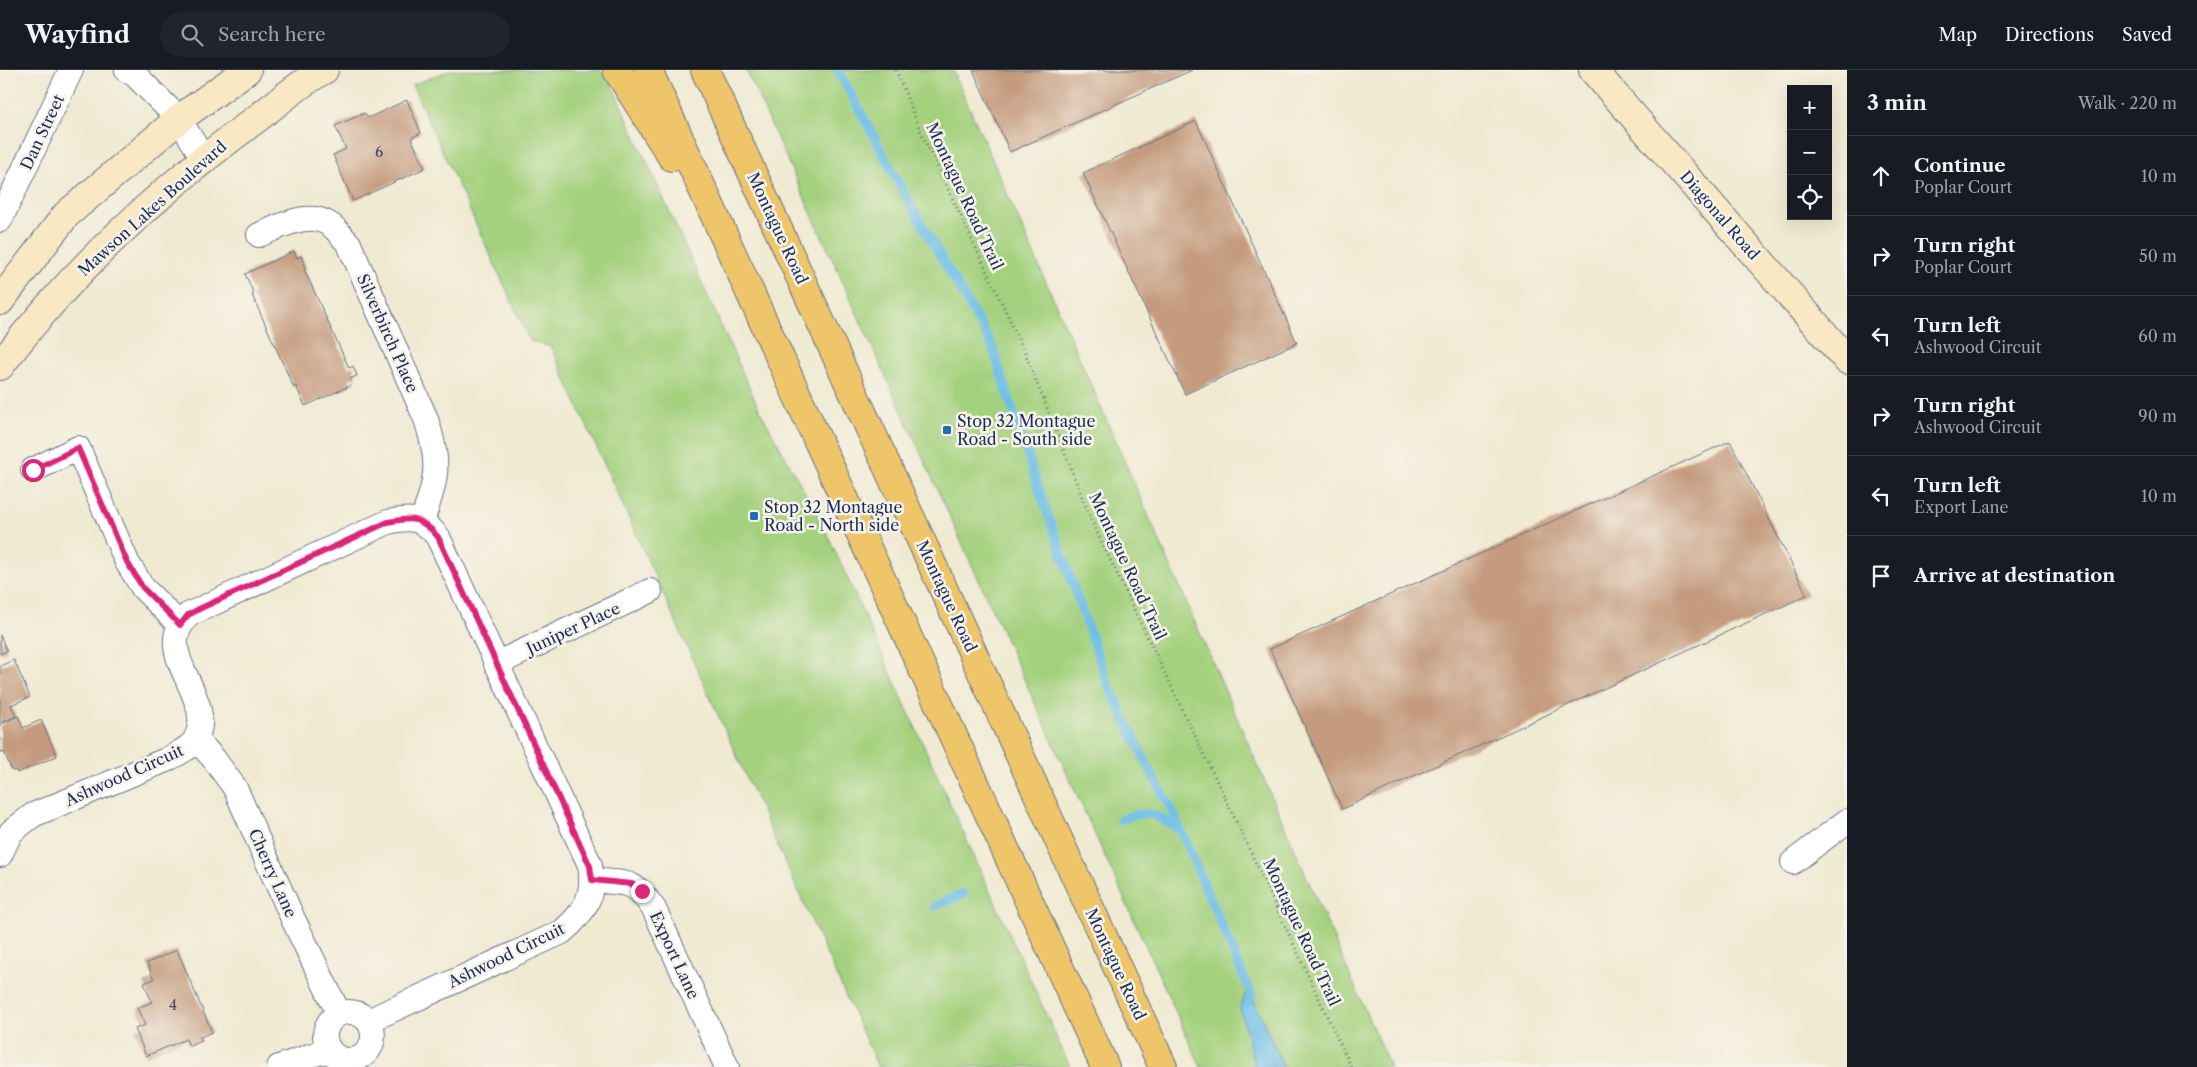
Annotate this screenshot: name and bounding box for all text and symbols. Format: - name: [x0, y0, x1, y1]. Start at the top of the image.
- search box: [160, 12, 510, 57]
- text: Wayfind: [25, 20, 130, 49]
- icon: search: [178, 21, 206, 49]
- text: Search here: [218, 23, 326, 46]
- text: Map: [1938, 24, 1977, 46]
- text: Directions: [2005, 24, 2094, 46]
- text: Saved: [2122, 24, 2172, 46]
- map controls: [1787, 85, 1832, 220]
- button: +: [1787, 85, 1832, 130]
- text: 3 min: [1867, 90, 1927, 115]
- street label: Dan Street: [16, 91, 68, 173]
- text: Walk · 220 m: [2078, 93, 2177, 113]
- street label: Montague Road Trail: [922, 119, 1008, 273]
- button: −: [1787, 130, 1832, 175]
- street label: Mawson Lakes Boulevard: [74, 136, 231, 280]
- house number: 6: [375, 143, 383, 161]
- text: Continue: [1914, 154, 2006, 177]
- icon: ahead: [1867, 162, 1895, 190]
- street label: Diagonal Road: [1676, 166, 1764, 264]
- text: 10 m: [2141, 166, 2177, 186]
- street label: Montague Road: [743, 169, 813, 287]
- button: locate: [1787, 175, 1832, 220]
- text: Poplar Court: [1914, 177, 2012, 197]
- text: Turn right: [1914, 234, 2015, 257]
- icon: right: [1867, 242, 1895, 270]
- text: 50 m: [2139, 246, 2177, 266]
- text: Poplar Court: [1914, 257, 2012, 277]
- street label: Silverbirch Place: [353, 271, 423, 395]
- text: Turn left: [1914, 314, 2001, 337]
- icon: left: [1867, 322, 1895, 350]
- text: 60 m: [2138, 326, 2177, 346]
- text: Ashwood Circuit: [1914, 337, 2041, 357]
- text: Turn right: [1914, 394, 2015, 417]
- icon: right: [1867, 402, 1895, 430]
- text: 90 m: [2138, 406, 2177, 426]
- place label: Stop 32 Montague Road - South side: [957, 411, 1095, 449]
- text: Ashwood Circuit: [1914, 417, 2041, 437]
- marker: Stop 32 Montague Road - South side: [941, 424, 953, 436]
- route start: [22, 459, 45, 482]
- text: Turn left: [1914, 474, 2001, 497]
- icon: left: [1867, 482, 1895, 510]
- text: 10 m: [2141, 486, 2177, 506]
- street label: Montague Road Trail: [1085, 489, 1171, 643]
- place label: Stop 32 Montague Road - North side: [764, 497, 902, 535]
- text: Export Lane: [1914, 497, 2009, 517]
- marker: Stop 32 Montague Road - North side: [748, 510, 760, 522]
- street label: Montague Road: [912, 537, 982, 655]
- icon: arrive: [1867, 562, 1895, 590]
- text: Arrive at destination: [1914, 564, 2115, 587]
- street label: Juniper Place: [520, 598, 623, 660]
- street label: Ashwood Circuit: [61, 740, 187, 810]
- street label: Cherry Lane: [244, 825, 302, 921]
- street label: Montague Road Trail: [1259, 855, 1345, 1009]
- route end: [631, 880, 654, 903]
- street label: Montague Road: [1081, 905, 1151, 1023]
- street label: Export Lane: [646, 908, 704, 1002]
- street label: Ashwood Circuit: [443, 918, 568, 992]
- house number: 4: [169, 996, 177, 1014]

